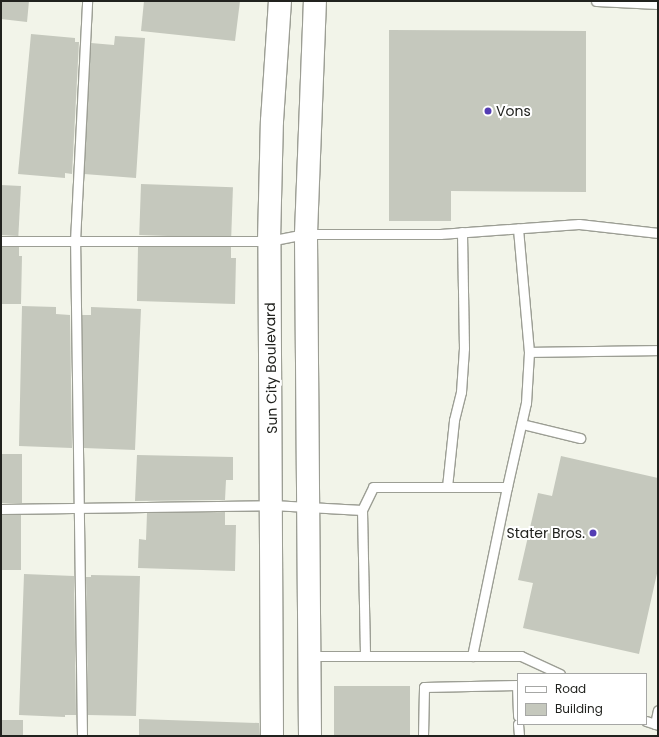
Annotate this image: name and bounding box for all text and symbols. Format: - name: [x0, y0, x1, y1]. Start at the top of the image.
- place label: Vons: [496, 103, 531, 119]
- marker: Vons: [483, 106, 493, 116]
- street label: Sun City Boulevard: [261, 302, 281, 434]
- place label: Stater Bros.: [506, 525, 585, 541]
- marker: Stater Bros.: [588, 528, 598, 538]
- legend: [517, 673, 647, 725]
- text: Road: [555, 680, 586, 697]
- text: Building: [555, 700, 603, 717]

